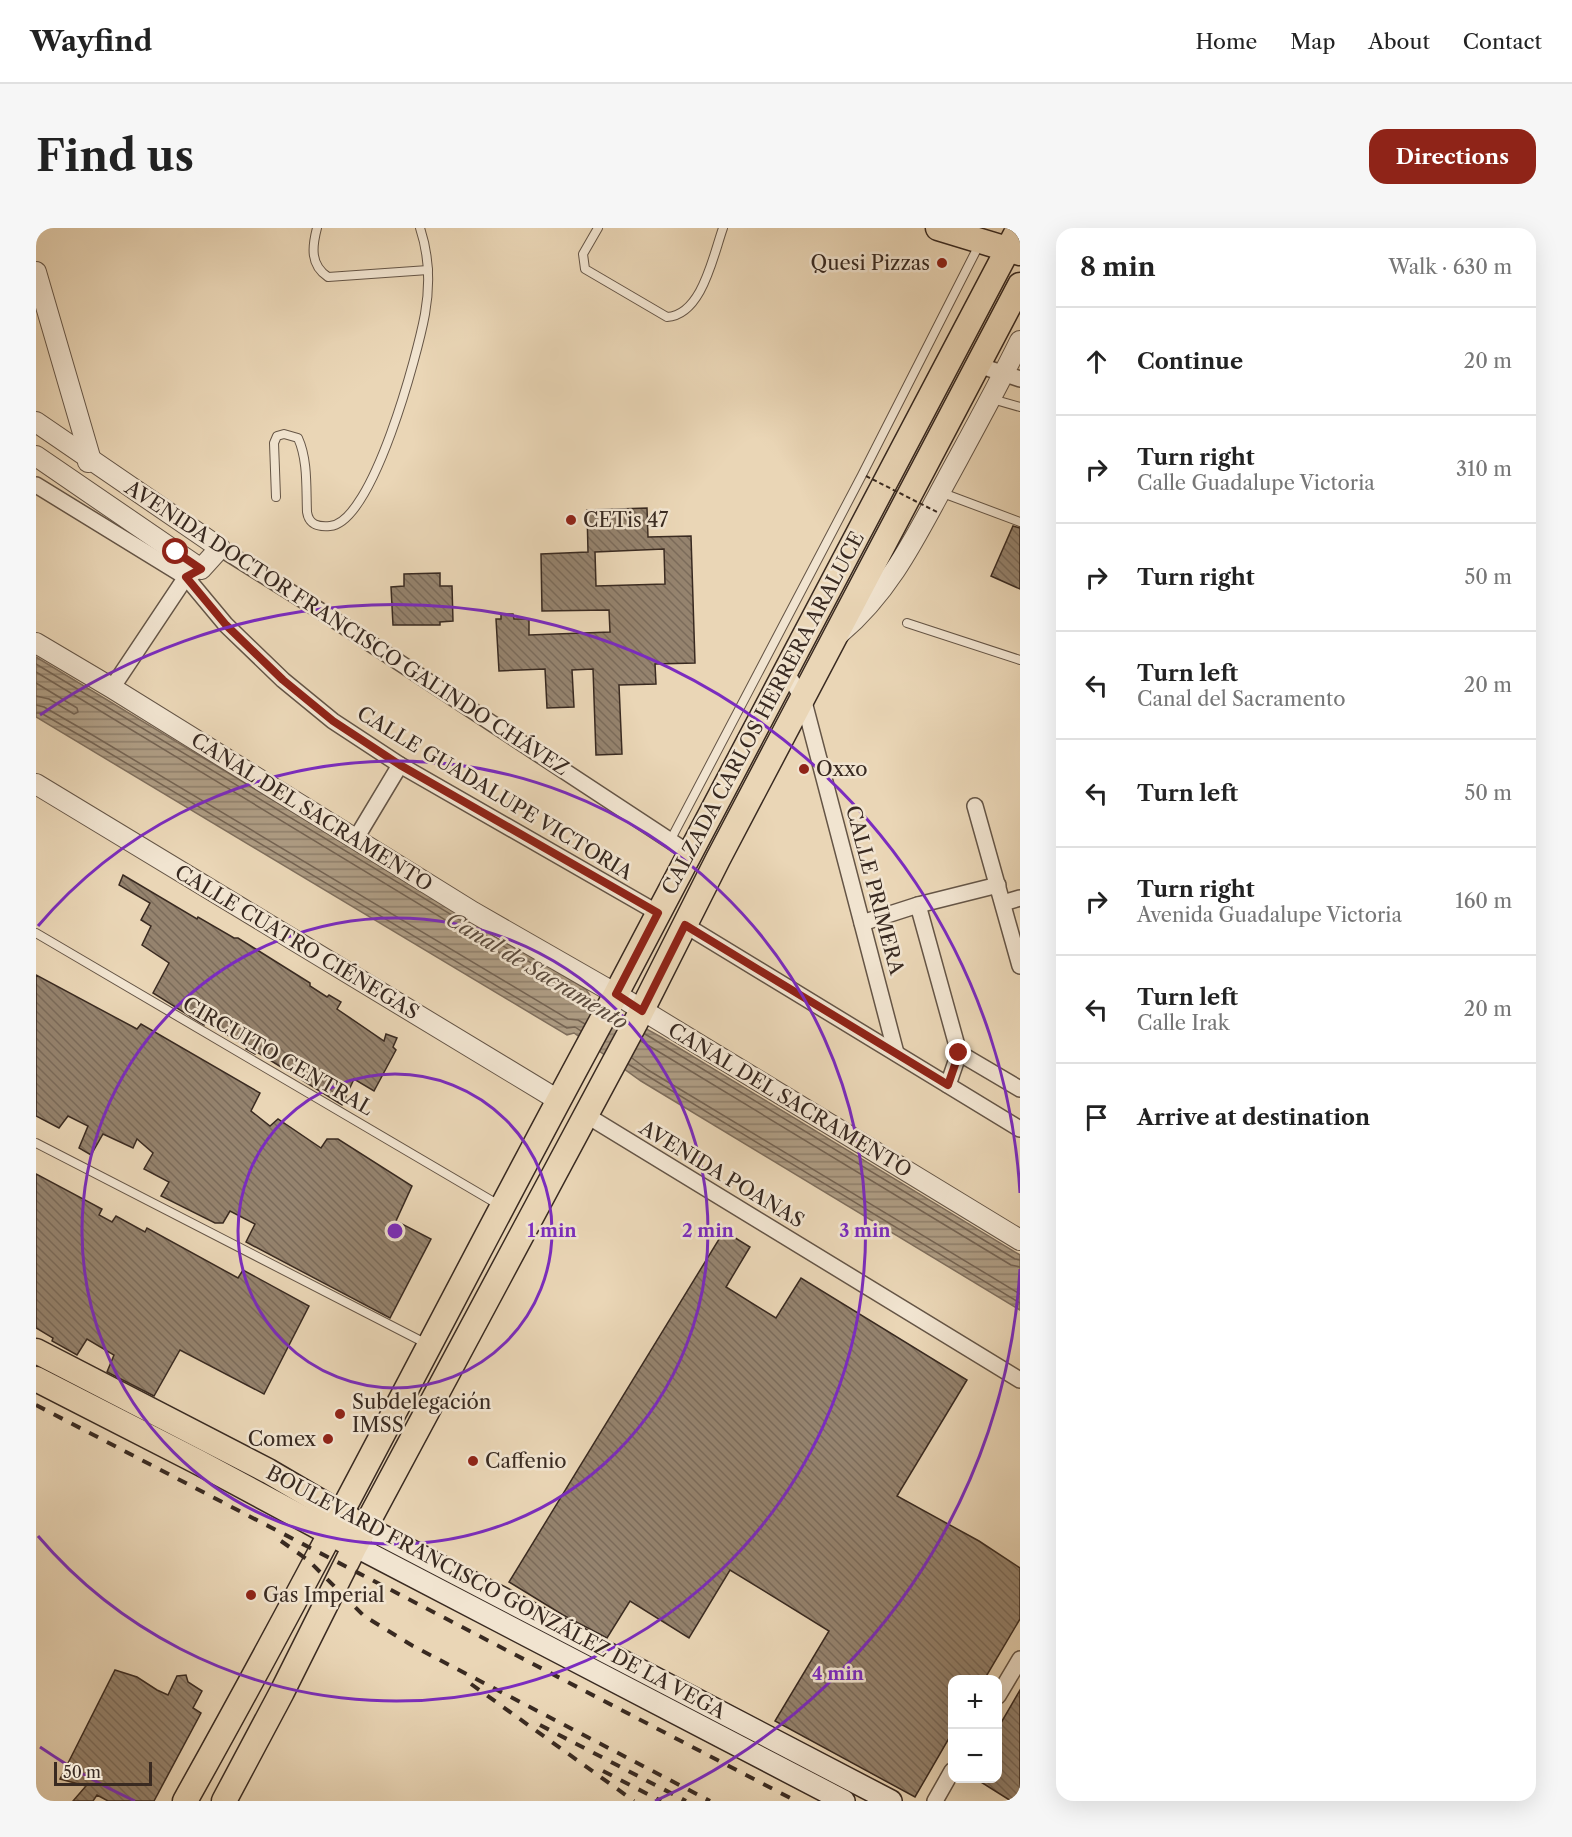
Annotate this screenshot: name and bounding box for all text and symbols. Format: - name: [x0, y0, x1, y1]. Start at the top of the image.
- text: Wayfind: [30, 24, 152, 58]
- text: Home: [1196, 29, 1257, 54]
- text: Map: [1290, 29, 1335, 54]
- text: About: [1368, 29, 1430, 54]
- text: Contact: [1463, 29, 1542, 54]
- button: Directions: [1369, 129, 1536, 184]
- text: Find us: [36, 130, 194, 182]
- place label: Quesi Pizzas: [811, 251, 930, 275]
- text: 8 min: [1080, 251, 1156, 283]
- text: Walk · 630 m: [1389, 255, 1512, 279]
- marker: Quesi Pizzas: [935, 256, 949, 270]
- icon: ahead: [1080, 345, 1113, 378]
- text: Continue: [1137, 348, 1243, 375]
- text: 20 m: [1464, 349, 1512, 373]
- text: Turn right: [1137, 444, 1255, 471]
- icon: right: [1080, 453, 1113, 486]
- text: 310 m: [1456, 457, 1512, 481]
- text: Calle Guadalupe Victoria: [1137, 471, 1375, 495]
- street label: AVENIDA DOCTOR FRANCISCO GALINDO CHÁVEZ: [120, 474, 574, 781]
- place label: CETis 47: [583, 508, 669, 532]
- marker: CETis 47: [564, 513, 578, 527]
- street label: CALZADA CARLOS HERRERA ARALUCE: [657, 528, 869, 898]
- route start: [162, 538, 188, 564]
- icon: right: [1080, 561, 1113, 594]
- text: Turn right: [1137, 564, 1255, 591]
- text: 50 m: [1465, 565, 1512, 589]
- text: Turn left: [1137, 660, 1238, 687]
- icon: left: [1080, 669, 1113, 702]
- text: 20 m: [1464, 673, 1512, 697]
- text: Canal del Sacramento: [1137, 687, 1345, 711]
- street label: CALLE GUADALUPE VICTORIA: [353, 701, 638, 886]
- street label: CANAL DEL SACRAMENTO: [187, 728, 437, 896]
- place label: Oxxo: [816, 757, 868, 781]
- marker: Oxxo: [797, 762, 811, 776]
- icon: left: [1080, 777, 1113, 810]
- text: Turn left: [1137, 780, 1238, 807]
- text: 50 m: [1465, 781, 1512, 805]
- street label: CALLE PRIMERA: [841, 803, 909, 978]
- street label: CALLE CUATRO CIÉNEGAS: [171, 859, 424, 1024]
- text: Turn right: [1137, 876, 1255, 903]
- icon: right: [1080, 885, 1113, 918]
- text: 160 m: [1455, 889, 1512, 913]
- text: Avenida Guadalupe Victoria: [1137, 903, 1402, 927]
- water label: Canal de Sacramento: [442, 906, 633, 1035]
- text: Turn left: [1137, 984, 1238, 1011]
- street label: CIRCUITO CENTRAL: [178, 992, 378, 1120]
- icon: left: [1080, 993, 1113, 1026]
- text: 20 m: [1464, 997, 1512, 1021]
- text: Calle Irak: [1137, 1011, 1229, 1035]
- street label: CANAL DEL SACRAMENTO: [664, 1018, 916, 1182]
- route end: [945, 1039, 971, 1065]
- icon: arrive: [1080, 1101, 1113, 1134]
- text: Arrive at destination: [1137, 1104, 1370, 1131]
- street label: AVENIDA POANAS: [635, 1115, 809, 1233]
- text: 1 min: [527, 1220, 577, 1242]
- text: 2 min: [682, 1220, 735, 1242]
- text: 3 min: [839, 1220, 891, 1242]
- centre of rings: [385, 1221, 405, 1241]
- place label: Subdelegación IMSS: [352, 1390, 492, 1437]
- marker: Subdelegación IMSS: [333, 1407, 347, 1421]
- place label: Comex: [248, 1427, 316, 1451]
- marker: Comex: [321, 1432, 335, 1446]
- place label: Caffenio: [485, 1449, 567, 1473]
- marker: Caffenio: [466, 1454, 480, 1468]
- street label: BOULEVARD FRANCISCO GONZÁLEZ DE LA VEGA: [262, 1459, 731, 1724]
- place label: Gas Imperial: [263, 1583, 384, 1607]
- marker: Gas Imperial: [244, 1588, 258, 1602]
- text: 4 min: [812, 1663, 865, 1685]
- map controls: [948, 1675, 1002, 1783]
- button: +: [948, 1675, 1002, 1729]
- button: −: [948, 1729, 1002, 1783]
- scale bar: [54, 1759, 152, 1786]
- text: 50 m: [63, 1762, 101, 1782]

